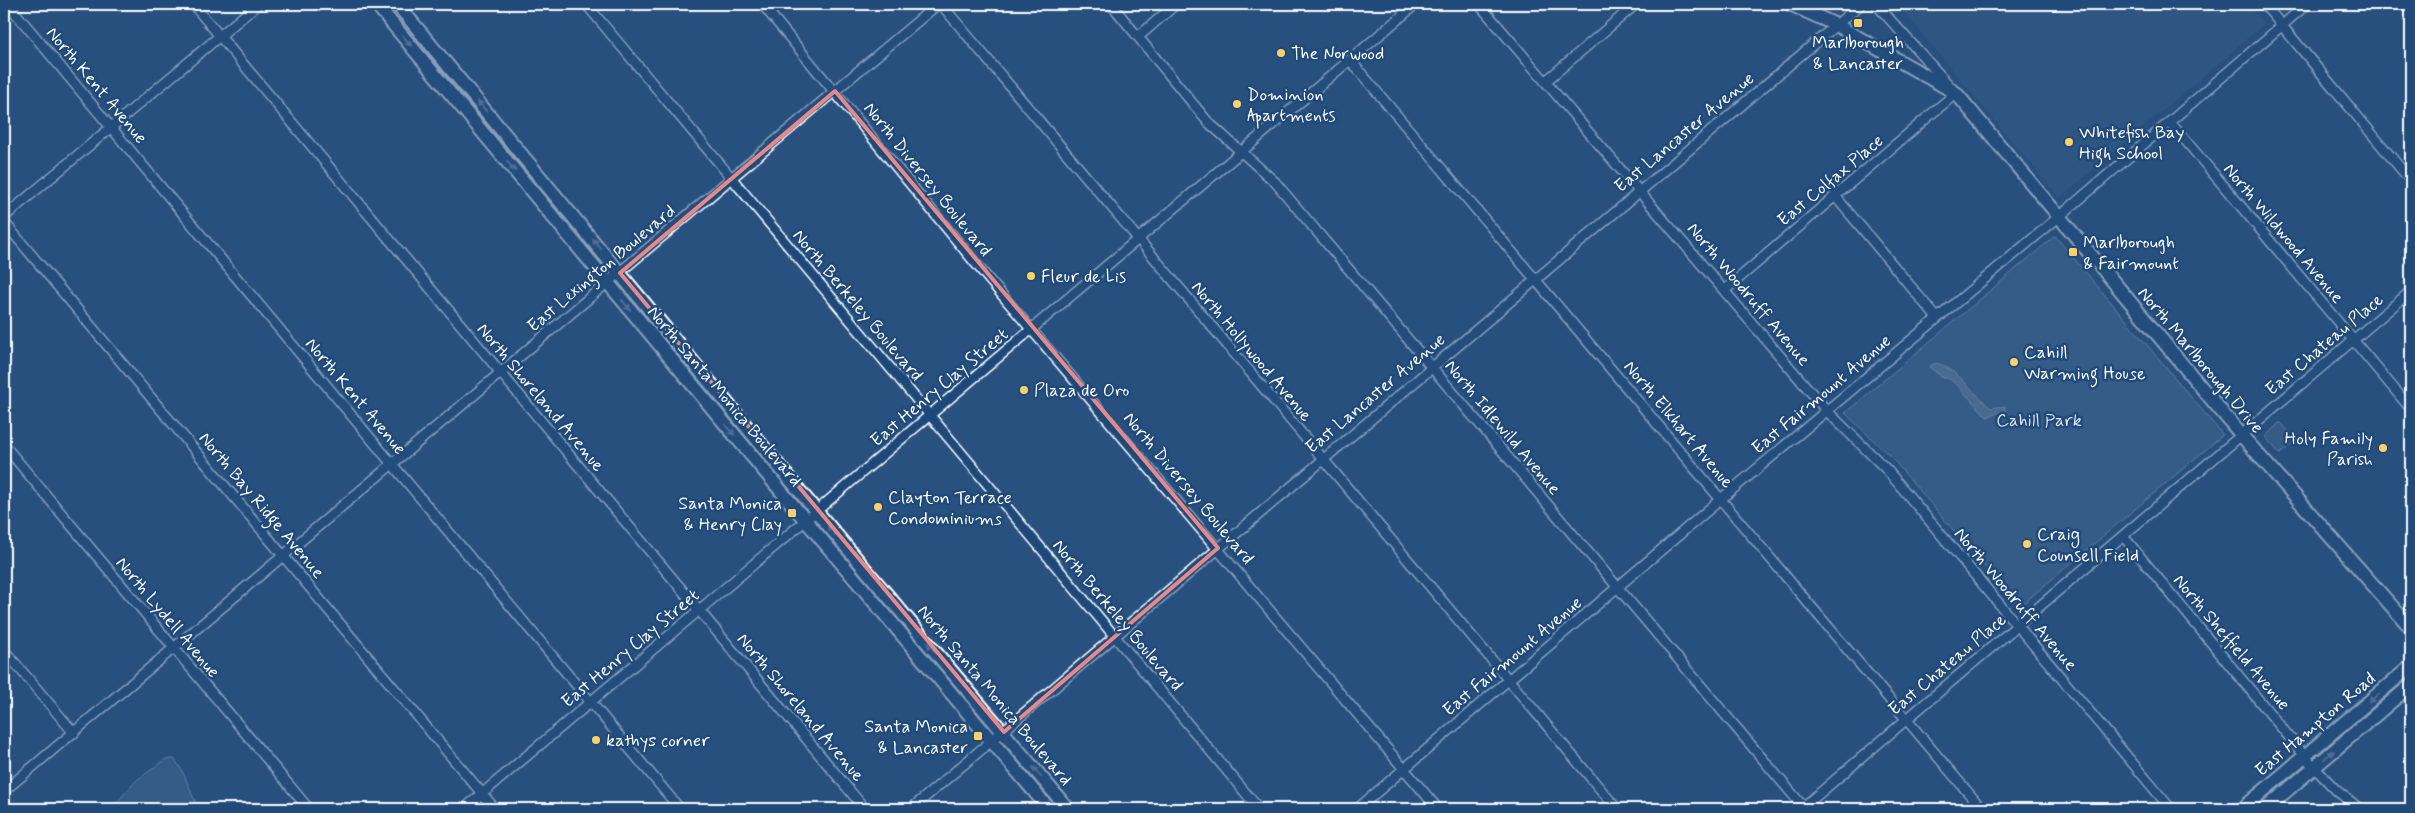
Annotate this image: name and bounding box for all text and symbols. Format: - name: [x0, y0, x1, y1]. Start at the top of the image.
- marker: Marlborough & Lancaster: [1852, 17, 1864, 29]
- street label: North Kent Avenue: [40, 22, 152, 149]
- place label: Marlborough & Lancaster: [1812, 31, 1904, 76]
- one-way arrow: [401, 35, 412, 48]
- place label: The Norwood: [1291, 42, 1384, 66]
- marker: The Norwood: [1275, 47, 1287, 59]
- street label: East Lancaster Avenue: [1610, 67, 1760, 198]
- place label: Dominion Apartments: [1247, 83, 1335, 129]
- street label: North Diversey Boulevard: [858, 98, 997, 262]
- marker: Dominion Apartments: [1231, 98, 1243, 110]
- one-way arrow: [476, 100, 487, 113]
- place label: Whitefish Bay High School: [2079, 121, 2185, 168]
- street label: East Colfax Place: [1773, 129, 1889, 232]
- marker: Whitefish Bay High School: [2063, 136, 2075, 148]
- street label: North Wildwood Avenue: [2217, 158, 2349, 309]
- one-way arrow: [505, 160, 516, 173]
- street label: East Lexington Boulevard: [522, 199, 682, 340]
- street label: North Woodruff Avenue: [1681, 218, 1815, 372]
- street label: North Berkeley Boulevard: [787, 225, 928, 387]
- place label: Marlborough & Fairmount: [2083, 231, 2179, 276]
- one-way arrow: [591, 239, 603, 251]
- marker: Marlborough & Fairmount: [2067, 246, 2079, 258]
- place label: Fleur de Lis: [1041, 265, 1126, 289]
- marker: Fleur de Lis: [1025, 270, 1037, 282]
- street label: North Hollywood Avenue: [1185, 276, 1317, 427]
- street label: North Marlborough Drive: [2132, 282, 2269, 439]
- street label: East Chateau Place: [2261, 288, 2389, 401]
- one-way arrow: [620, 298, 631, 311]
- street label: North Santa Monica Boulevard: [641, 301, 807, 492]
- street label: North Shoreland Avenue: [471, 318, 609, 477]
- street label: East Henry Clay Street: [866, 323, 1014, 453]
- street label: East Lancaster Avenue: [1301, 328, 1451, 459]
- street label: East Fairmount Avenue: [1747, 329, 1896, 460]
- street label: North Kent Avenue: [299, 333, 411, 460]
- place label: Cahill Warming House: [2024, 341, 2146, 388]
- street label: North Idlewild Avenue: [1439, 355, 1566, 500]
- street label: North Elkhart Avenue: [1618, 356, 1739, 494]
- marker: Cahill Warming House: [2008, 356, 2020, 368]
- place label: Plaza de Oro: [1034, 379, 1129, 403]
- marker: Plaza de Oro: [1018, 384, 1030, 396]
- street label: North Diversey Boulevard: [1117, 407, 1259, 570]
- park label: Cahill Park: [1996, 409, 2082, 433]
- one-way arrow: [724, 423, 735, 436]
- street label: North Bay Ridge Avenue: [191, 427, 330, 585]
- place label: Holy Family Parish: [2284, 427, 2373, 472]
- marker: Holy Family Parish: [2377, 442, 2389, 454]
- place label: Clayton Terrace Condominiums: [888, 486, 1012, 531]
- place label: Santa Monica & Henry Clay: [678, 492, 782, 537]
- marker: Clayton Terrace Condominiums: [872, 501, 884, 513]
- marker: Santa Monica & Henry Clay: [786, 507, 798, 519]
- street label: North Woodruff Avenue: [1948, 523, 2082, 677]
- place label: Craig Counsell Field: [2037, 523, 2139, 568]
- one-way arrow: [827, 524, 838, 537]
- street label: North Berkeley Boulevard: [1047, 535, 1188, 697]
- marker: Craig Counsell Field: [2021, 538, 2033, 550]
- street label: North Lydell Avenue: [110, 552, 225, 683]
- street label: North Sheffield Avenue: [2167, 570, 2295, 716]
- street label: East Henry Clay Street: [557, 584, 705, 714]
- street label: East Fairmount Avenue: [1438, 591, 1587, 722]
- street label: North Santa Monica Boulevard: [911, 600, 1077, 791]
- street label: East Chateau Place: [1884, 608, 2012, 721]
- street label: North Shoreland Avenue: [731, 628, 869, 787]
- one-way arrow: [927, 642, 938, 654]
- street label: East Hampton Road: [2250, 667, 2381, 782]
- one-way arrow: [2368, 692, 2381, 703]
- place label: Santa Monica & Lancaster: [864, 715, 968, 760]
- place label: kathys corner: [606, 729, 710, 753]
- marker: Santa Monica & Lancaster: [972, 730, 984, 742]
- marker: kathys corner: [590, 734, 602, 746]
- one-way arrow: [2323, 750, 2335, 761]
- one-way arrow: [1032, 766, 1043, 778]

